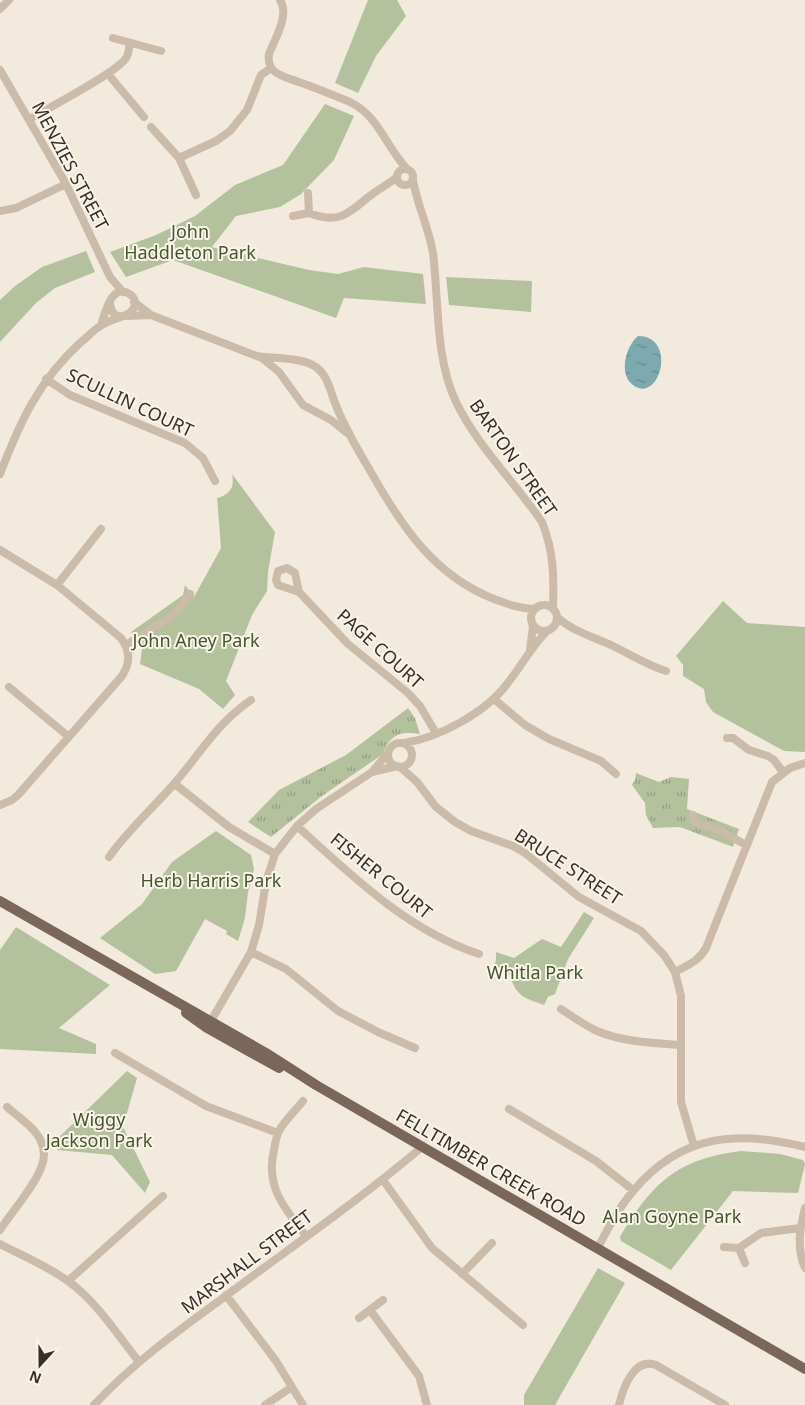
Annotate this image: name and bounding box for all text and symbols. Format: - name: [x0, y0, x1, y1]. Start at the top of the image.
- street label: MENZIES STREET: [27, 97, 115, 234]
- park label: John Haddleton Park: [124, 219, 256, 264]
- street label: SCULLIN COURT: [63, 362, 198, 442]
- street label: BARTON STREET: [465, 394, 563, 521]
- street label: PAGE COURT: [332, 603, 429, 693]
- park label: John Aney Park: [130, 628, 260, 652]
- street label: BRUCE STREET: [510, 823, 627, 910]
- street label: FISHER COURT: [326, 827, 437, 924]
- park label: Herb Harris Park: [141, 868, 282, 892]
- park label: Whitla Park: [487, 960, 584, 984]
- street label: FELLTIMBER CREEK ROAD: [392, 1103, 591, 1231]
- park label: Wiggy Jackson Park: [44, 1107, 153, 1152]
- street label: MARSHALL STREET: [176, 1204, 317, 1318]
- park label: Alan Goyne Park: [603, 1204, 742, 1228]
- north arrow: [15, 1340, 65, 1390]
- text: N: [26, 1367, 44, 1389]

